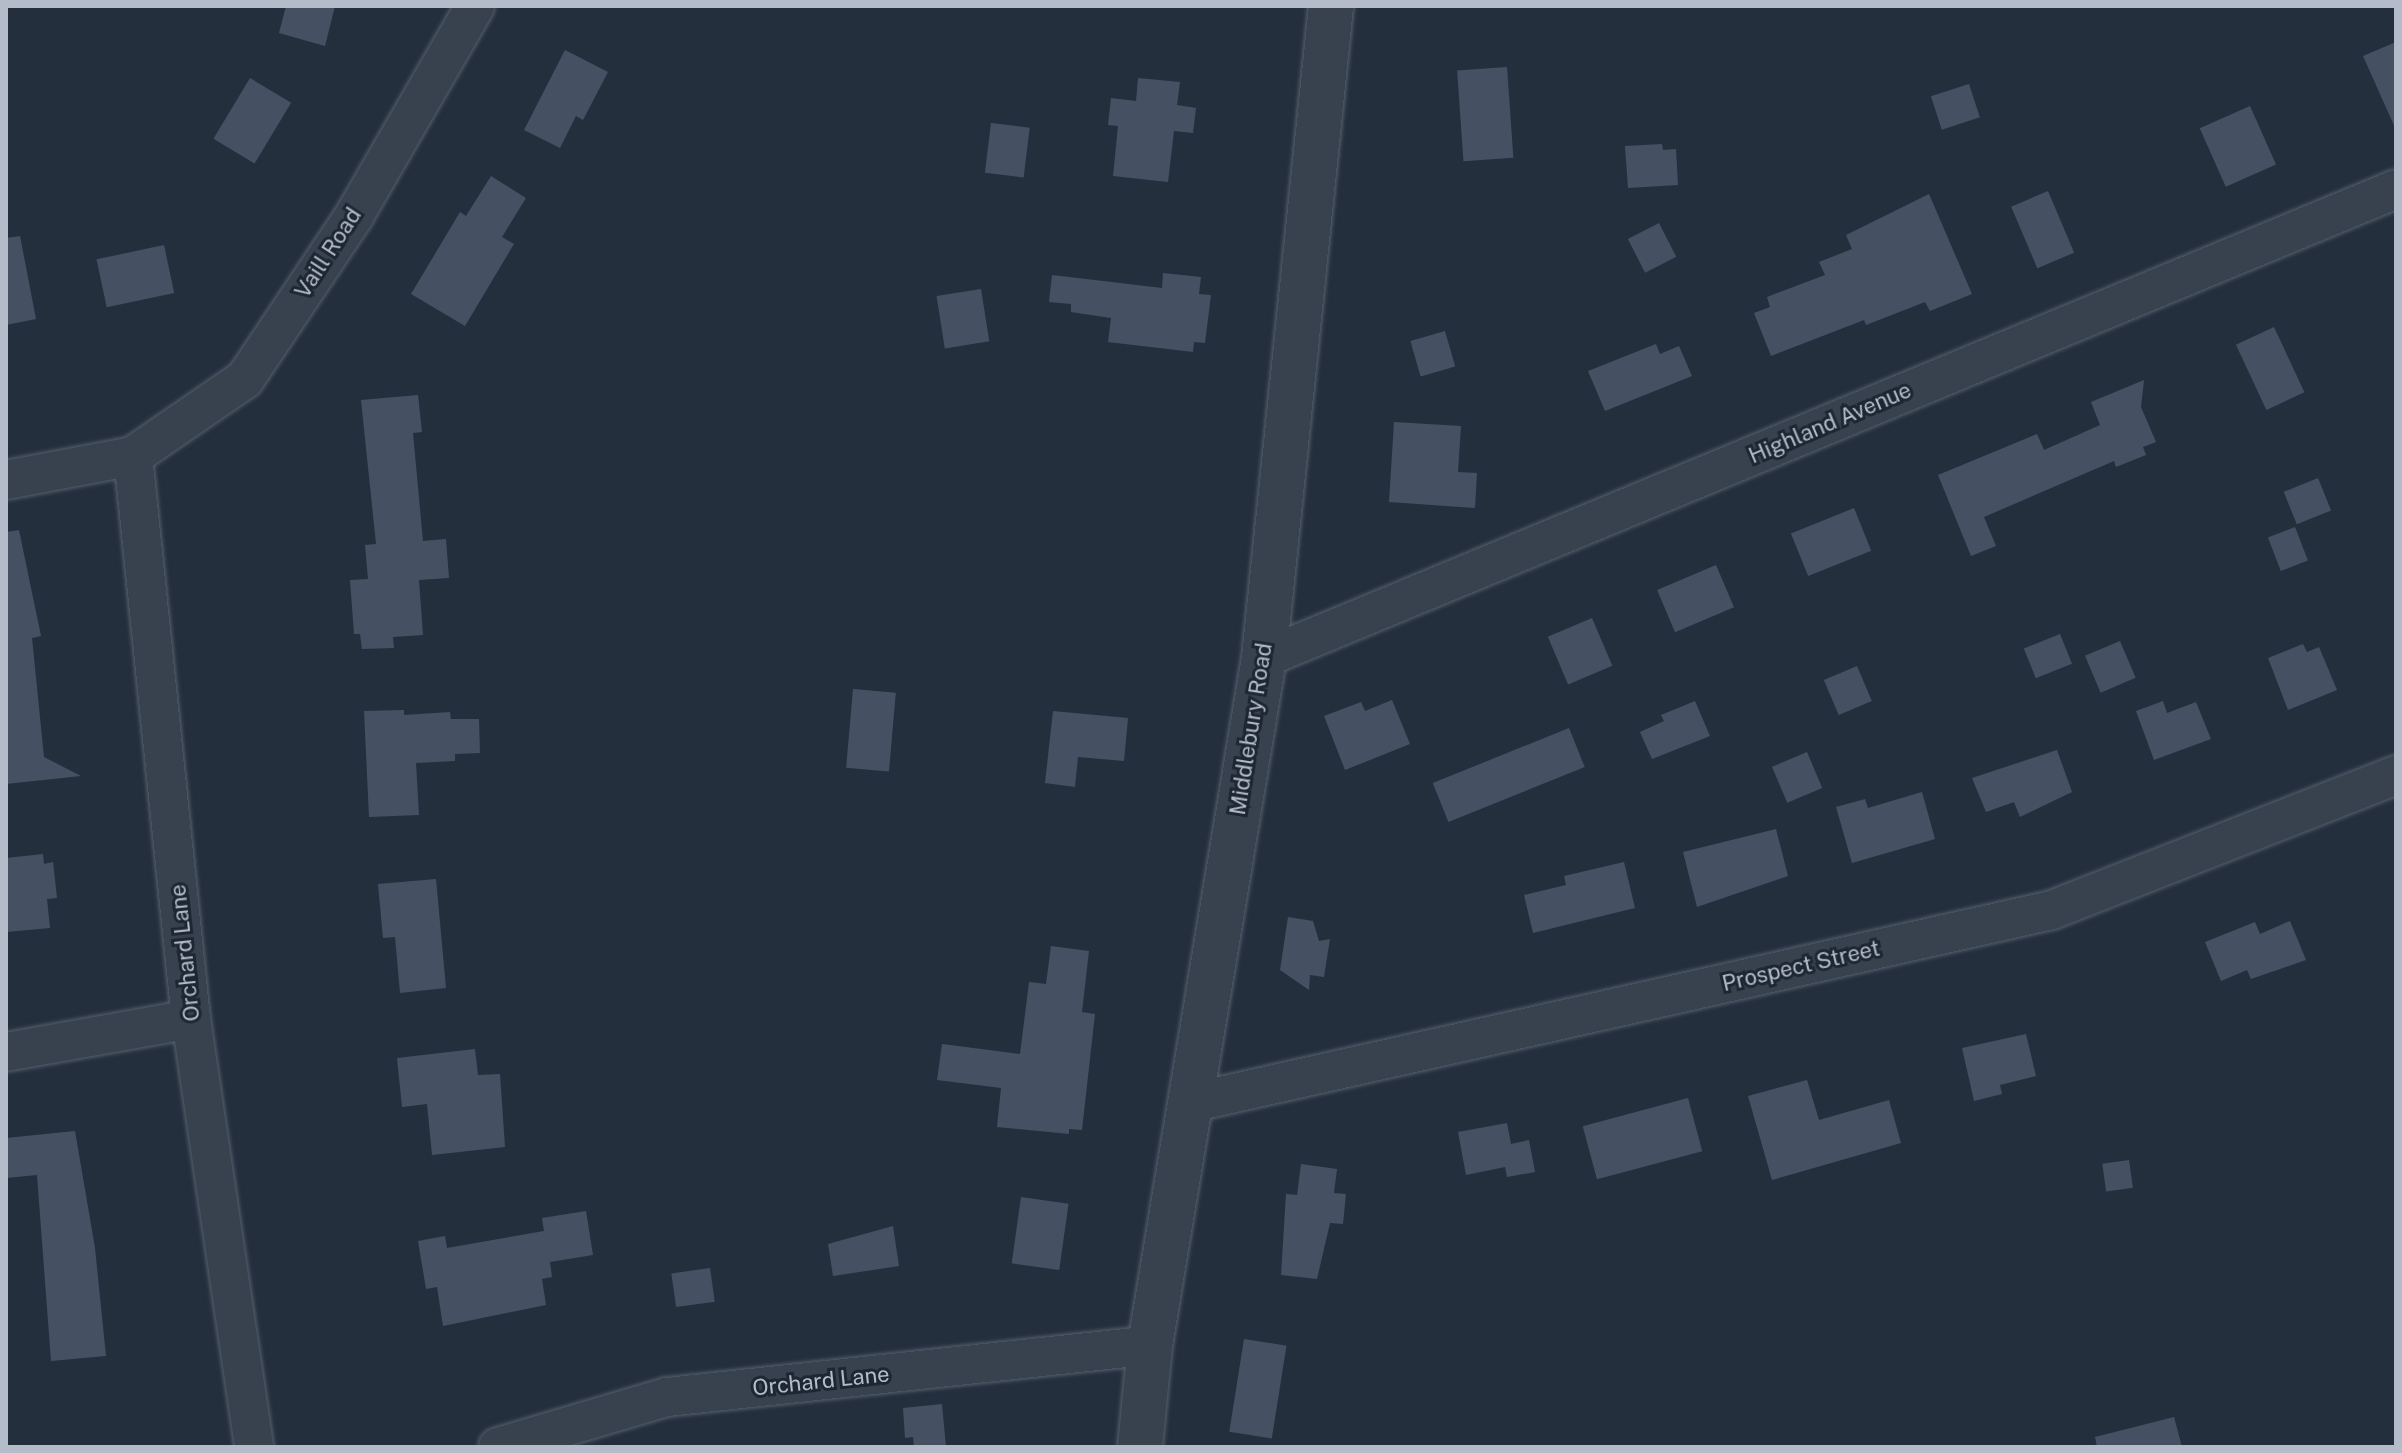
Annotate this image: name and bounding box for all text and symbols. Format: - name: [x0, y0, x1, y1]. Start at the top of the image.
- street label: Vaill Road: [289, 203, 367, 303]
- street label: Highland Avenue: [1745, 377, 1915, 469]
- street label: Middlebury Road: [1224, 641, 1278, 817]
- street label: Orchard Lane: [165, 883, 205, 1023]
- street label: Prospect Street: [1720, 935, 1882, 997]
- street label: Orchard Lane: [751, 1361, 891, 1401]

